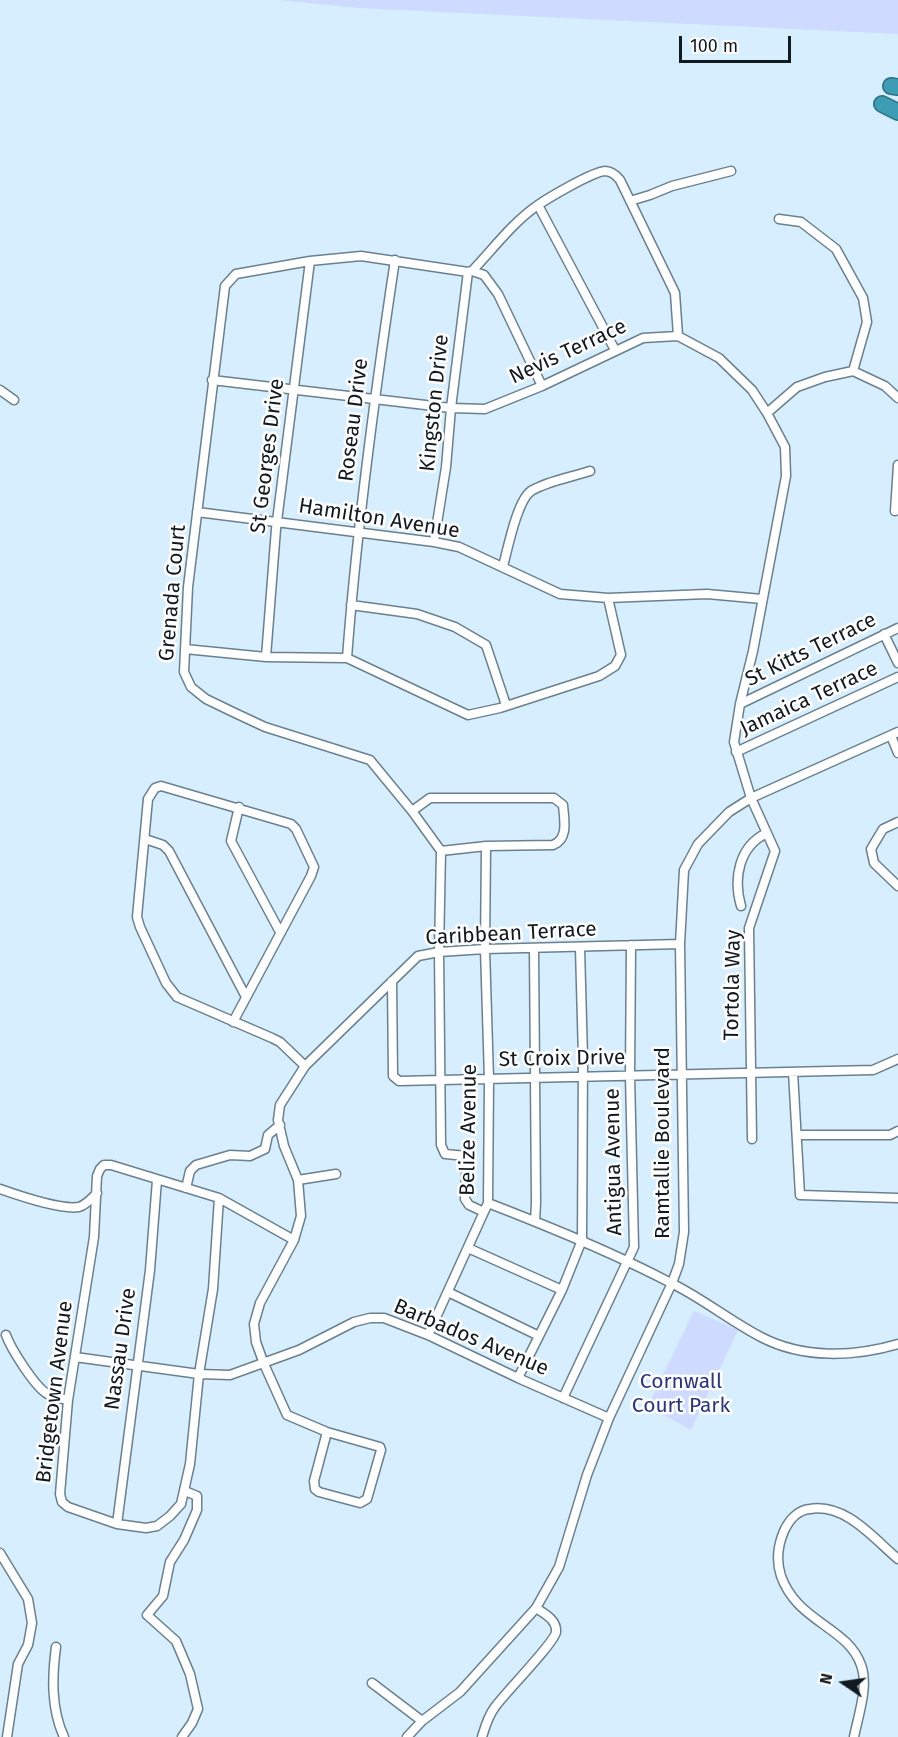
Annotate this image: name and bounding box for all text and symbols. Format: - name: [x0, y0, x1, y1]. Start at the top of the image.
- scale bar: [682, 24, 794, 62]
- text: 100 m: [690, 35, 738, 57]
- street label: Nevis Terrace: [505, 314, 631, 390]
- street label: Kingston Drive: [415, 333, 455, 473]
- street label: Roseau Drive: [334, 357, 374, 483]
- street label: St Georges Drive: [246, 377, 290, 535]
- street label: Hamilton Avenue: [297, 494, 461, 544]
- street label: Grenada Court: [154, 524, 192, 662]
- street label: St Kitts Terrace: [741, 607, 881, 693]
- street label: Jamaica Terrace: [736, 656, 882, 742]
- street label: Caribbean Terrace: [425, 917, 597, 951]
- street label: Tortola Way: [719, 929, 747, 1041]
- street label: St Croix Drive: [498, 1045, 626, 1073]
- street label: Ramtallie Boulevard: [650, 1047, 676, 1239]
- street label: Belize Avenue: [455, 1064, 483, 1196]
- street label: Antigua Avenue: [600, 1088, 628, 1236]
- street label: Nassau Drive: [100, 1286, 142, 1412]
- street label: Barbados Avenue: [390, 1294, 552, 1382]
- street label: Bridgetown Avenue: [31, 1299, 79, 1485]
- park label: Cornwall Court Park: [632, 1369, 730, 1419]
- north arrow: [814, 1653, 874, 1713]
- text: N: [816, 1672, 836, 1686]

